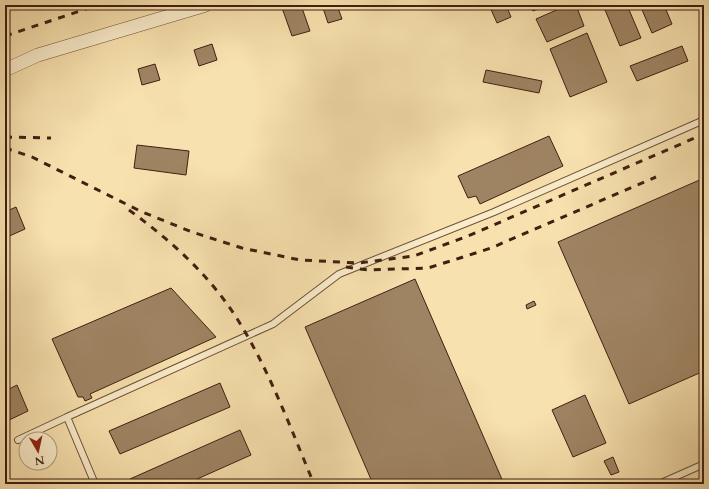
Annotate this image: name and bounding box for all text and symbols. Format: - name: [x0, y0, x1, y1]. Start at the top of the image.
- north arrow: [18, 431, 58, 471]
- text: N: [33, 452, 45, 469]

